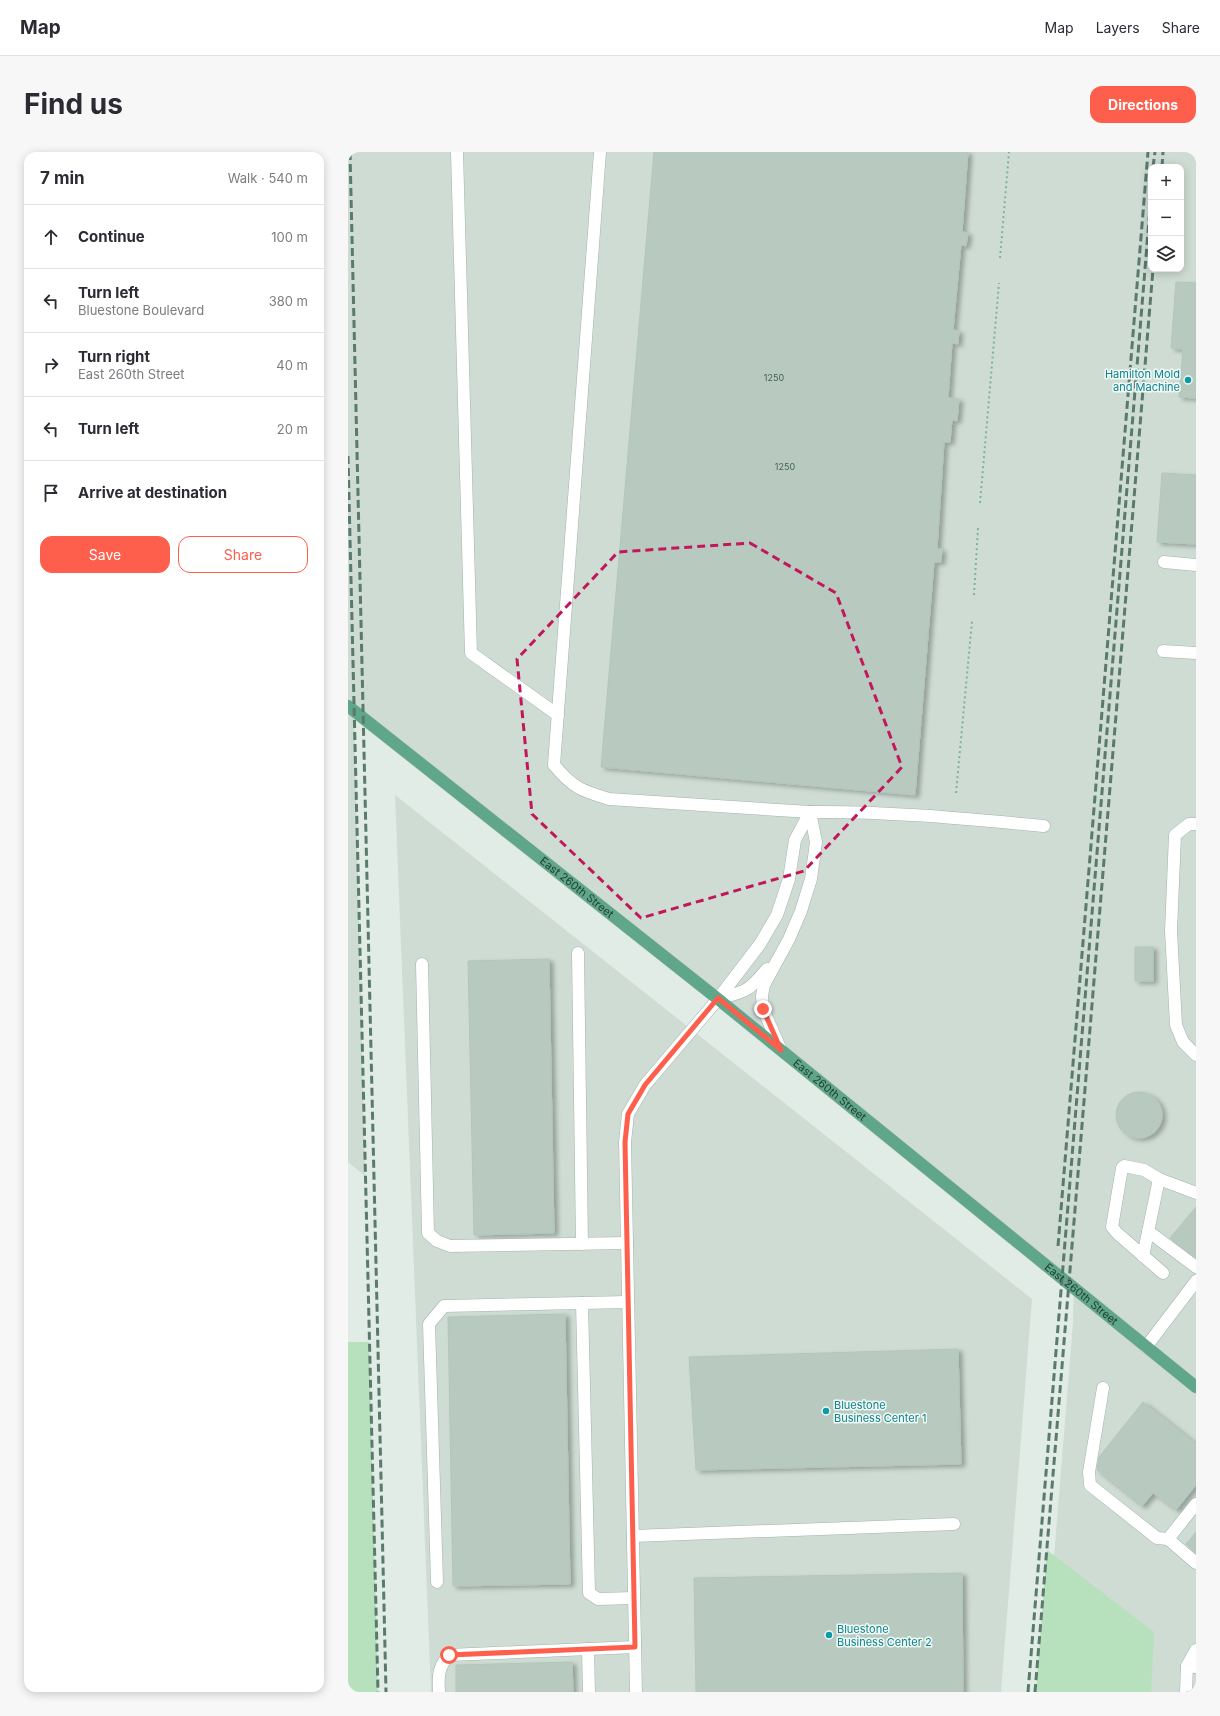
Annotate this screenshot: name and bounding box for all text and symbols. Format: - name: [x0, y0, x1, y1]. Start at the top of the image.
- text: Map: [20, 16, 61, 39]
- text: Map: [1045, 19, 1074, 36]
- text: Layers: [1096, 19, 1140, 36]
- text: Share: [1162, 19, 1200, 36]
- button: Directions: [1090, 86, 1196, 123]
- text: Find us: [24, 87, 123, 121]
- map controls: [1148, 164, 1184, 272]
- button: +: [1148, 164, 1184, 200]
- text: 7 min: [40, 168, 85, 188]
- text: Walk · 540 m: [228, 170, 308, 186]
- button: −: [1148, 200, 1184, 236]
- icon: ahead: [40, 226, 62, 248]
- text: Continue: [78, 227, 145, 246]
- text: 100 m: [271, 229, 308, 245]
- button: layers: [1148, 236, 1184, 272]
- text: Turn left: [78, 283, 139, 302]
- icon: left: [40, 290, 62, 312]
- text: 380 m: [269, 293, 308, 309]
- text: Bluestone Boulevard: [78, 302, 204, 318]
- text: Turn right: [78, 347, 150, 366]
- icon: right: [40, 354, 62, 376]
- text: 40 m: [276, 357, 308, 373]
- text: East 260th Street: [78, 366, 185, 382]
- place label: Hamilton Mold and Machine: [1105, 367, 1180, 394]
- house number: 1250: [764, 372, 784, 383]
- marker: Hamilton Mold and Machine: [1183, 375, 1193, 385]
- icon: left: [40, 418, 62, 440]
- text: Turn left: [78, 419, 139, 438]
- text: 20 m: [277, 421, 308, 437]
- house number: 1250: [775, 461, 795, 472]
- icon: arrive: [40, 482, 62, 504]
- text: Arrive at destination: [78, 483, 227, 502]
- button: Save: [40, 536, 170, 573]
- button: Share: [178, 536, 308, 573]
- street label: East 260th Street: [537, 854, 617, 921]
- route end: [754, 1000, 772, 1018]
- street label: East 260th Street: [790, 1056, 870, 1124]
- street label: East 260th Street: [1042, 1260, 1121, 1328]
- place label: Bluestone Business Center 1: [834, 1398, 926, 1425]
- marker: Bluestone Business Center 1: [821, 1406, 831, 1416]
- place label: Bluestone Business Center 2: [837, 1622, 932, 1649]
- marker: Bluestone Business Center 2: [824, 1630, 834, 1640]
- route start: [440, 1646, 458, 1664]

